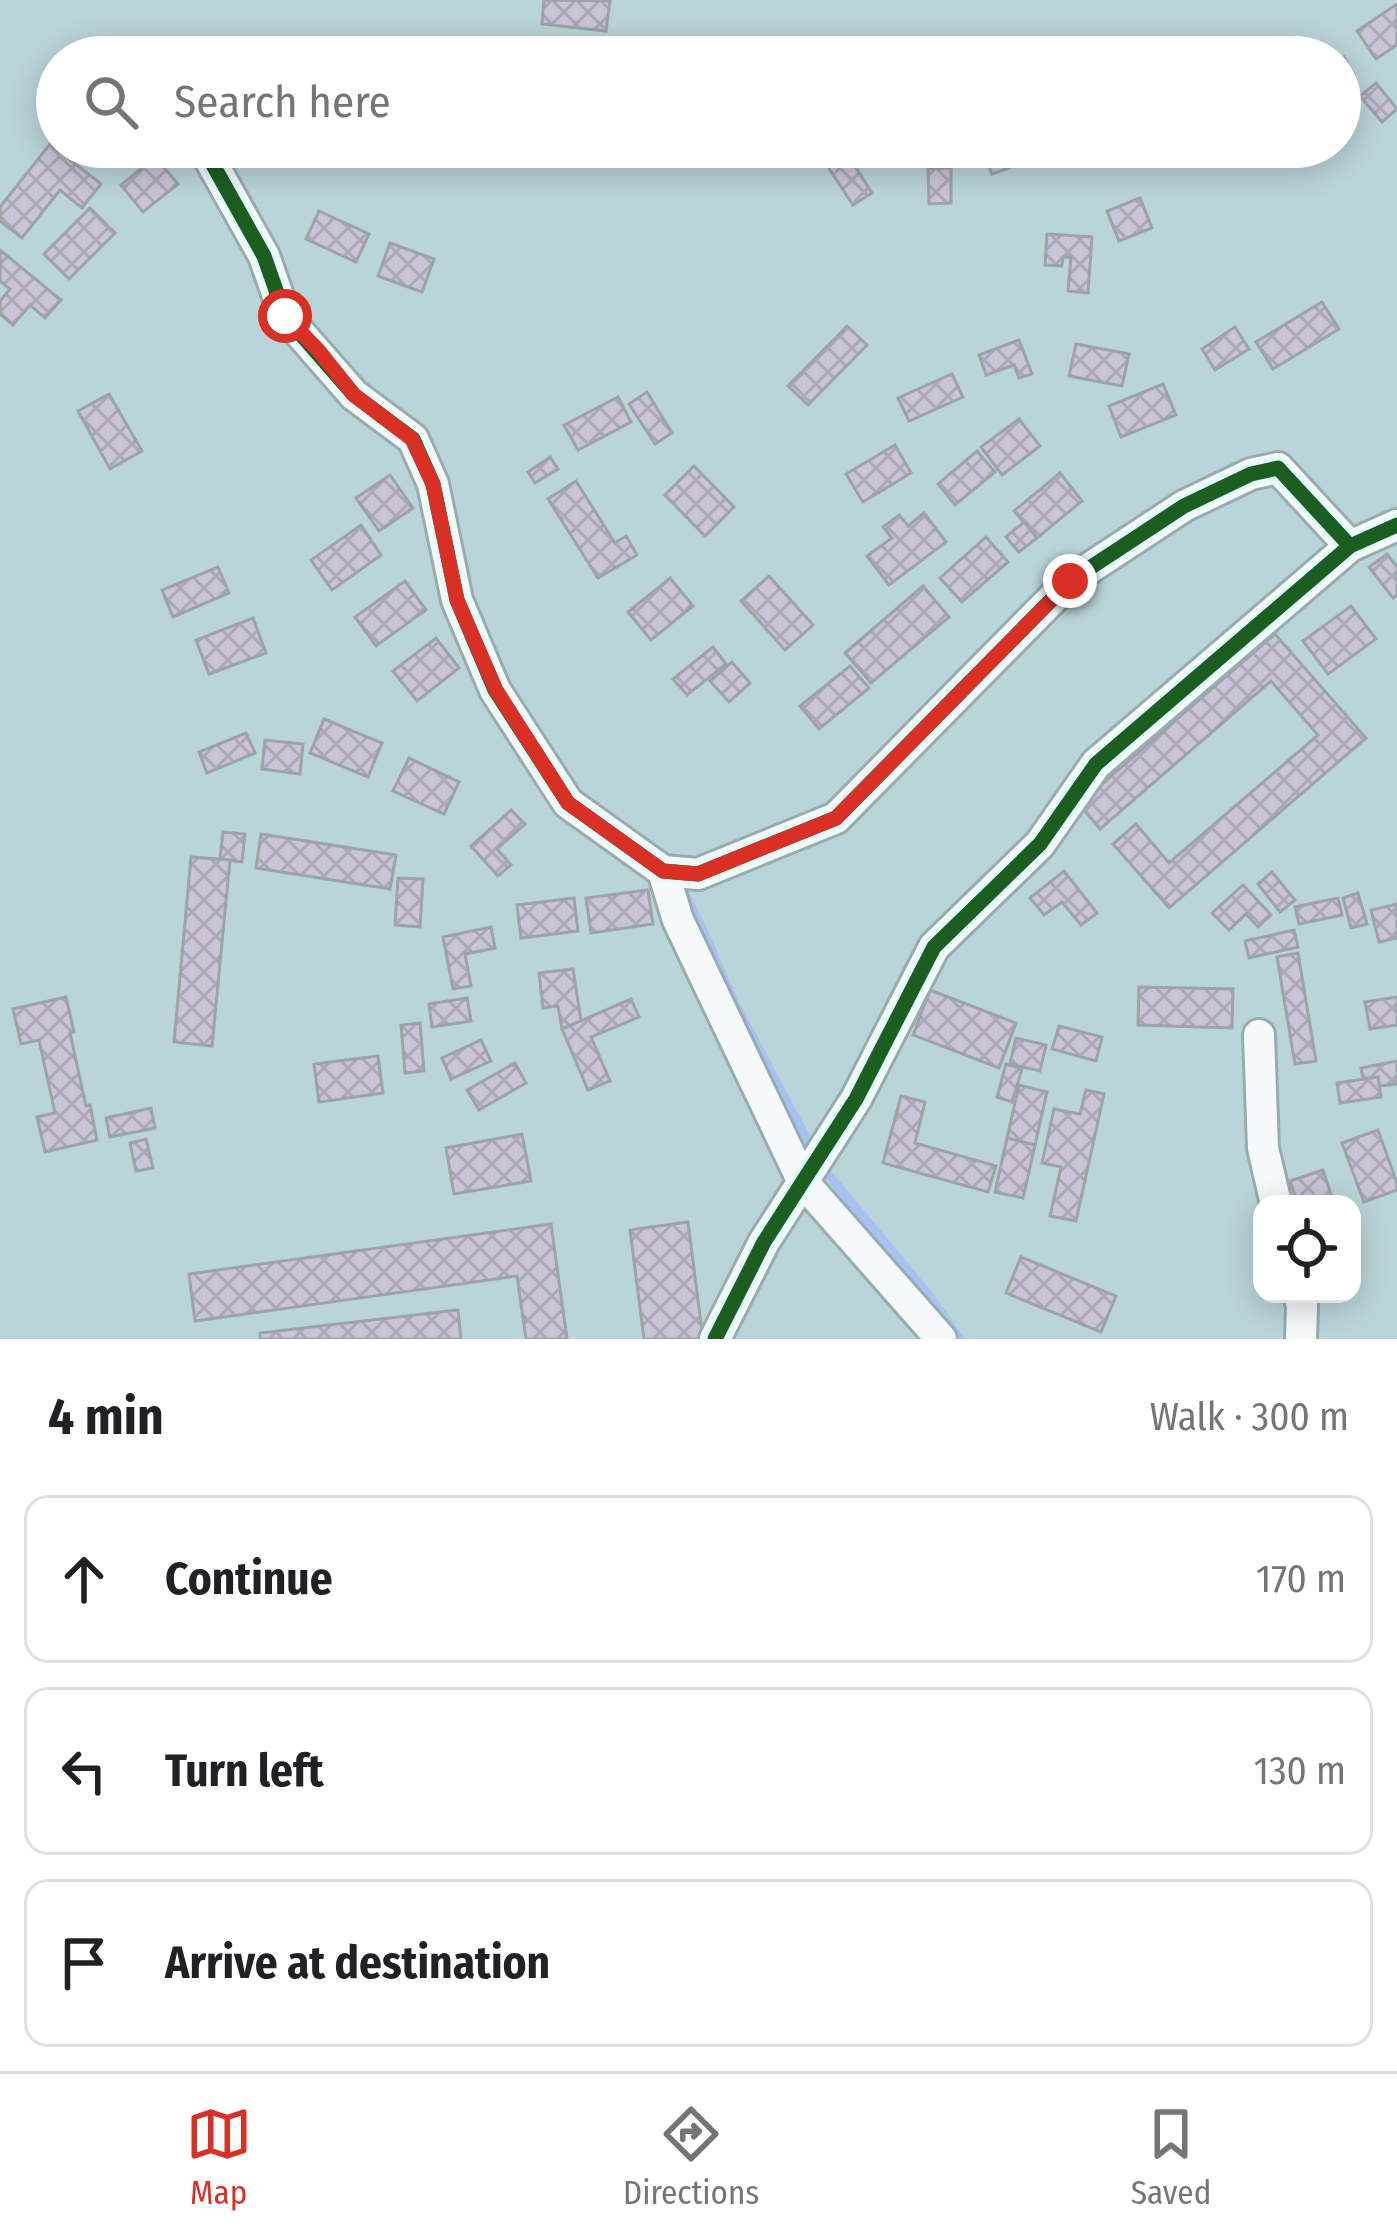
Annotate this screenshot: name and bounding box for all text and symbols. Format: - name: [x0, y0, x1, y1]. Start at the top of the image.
- search box: [36, 36, 1361, 168]
- icon: search: [78, 69, 144, 135]
- text: Search here: [174, 75, 391, 129]
- route start: [258, 289, 312, 343]
- route end: [1043, 554, 1097, 608]
- map controls: [1253, 1195, 1361, 1303]
- button: locate: [1253, 1195, 1361, 1303]
- text: 4 min: [48, 1386, 164, 1448]
- text: Walk · 300 m: [1150, 1394, 1349, 1440]
- icon: ahead: [51, 1546, 117, 1612]
- text: Continue: [165, 1552, 333, 1606]
- text: 170 m: [1256, 1556, 1346, 1602]
- icon: left: [51, 1738, 117, 1804]
- text: Turn left: [165, 1744, 324, 1798]
- text: 130 m: [1254, 1748, 1346, 1794]
- icon: arrive: [51, 1930, 117, 1996]
- text: Arrive at destination: [165, 1936, 550, 1990]
- tab: Map: [186, 2101, 252, 2213]
- tab: Directions: [623, 2101, 759, 2213]
- tab: Saved: [1131, 2101, 1211, 2213]

